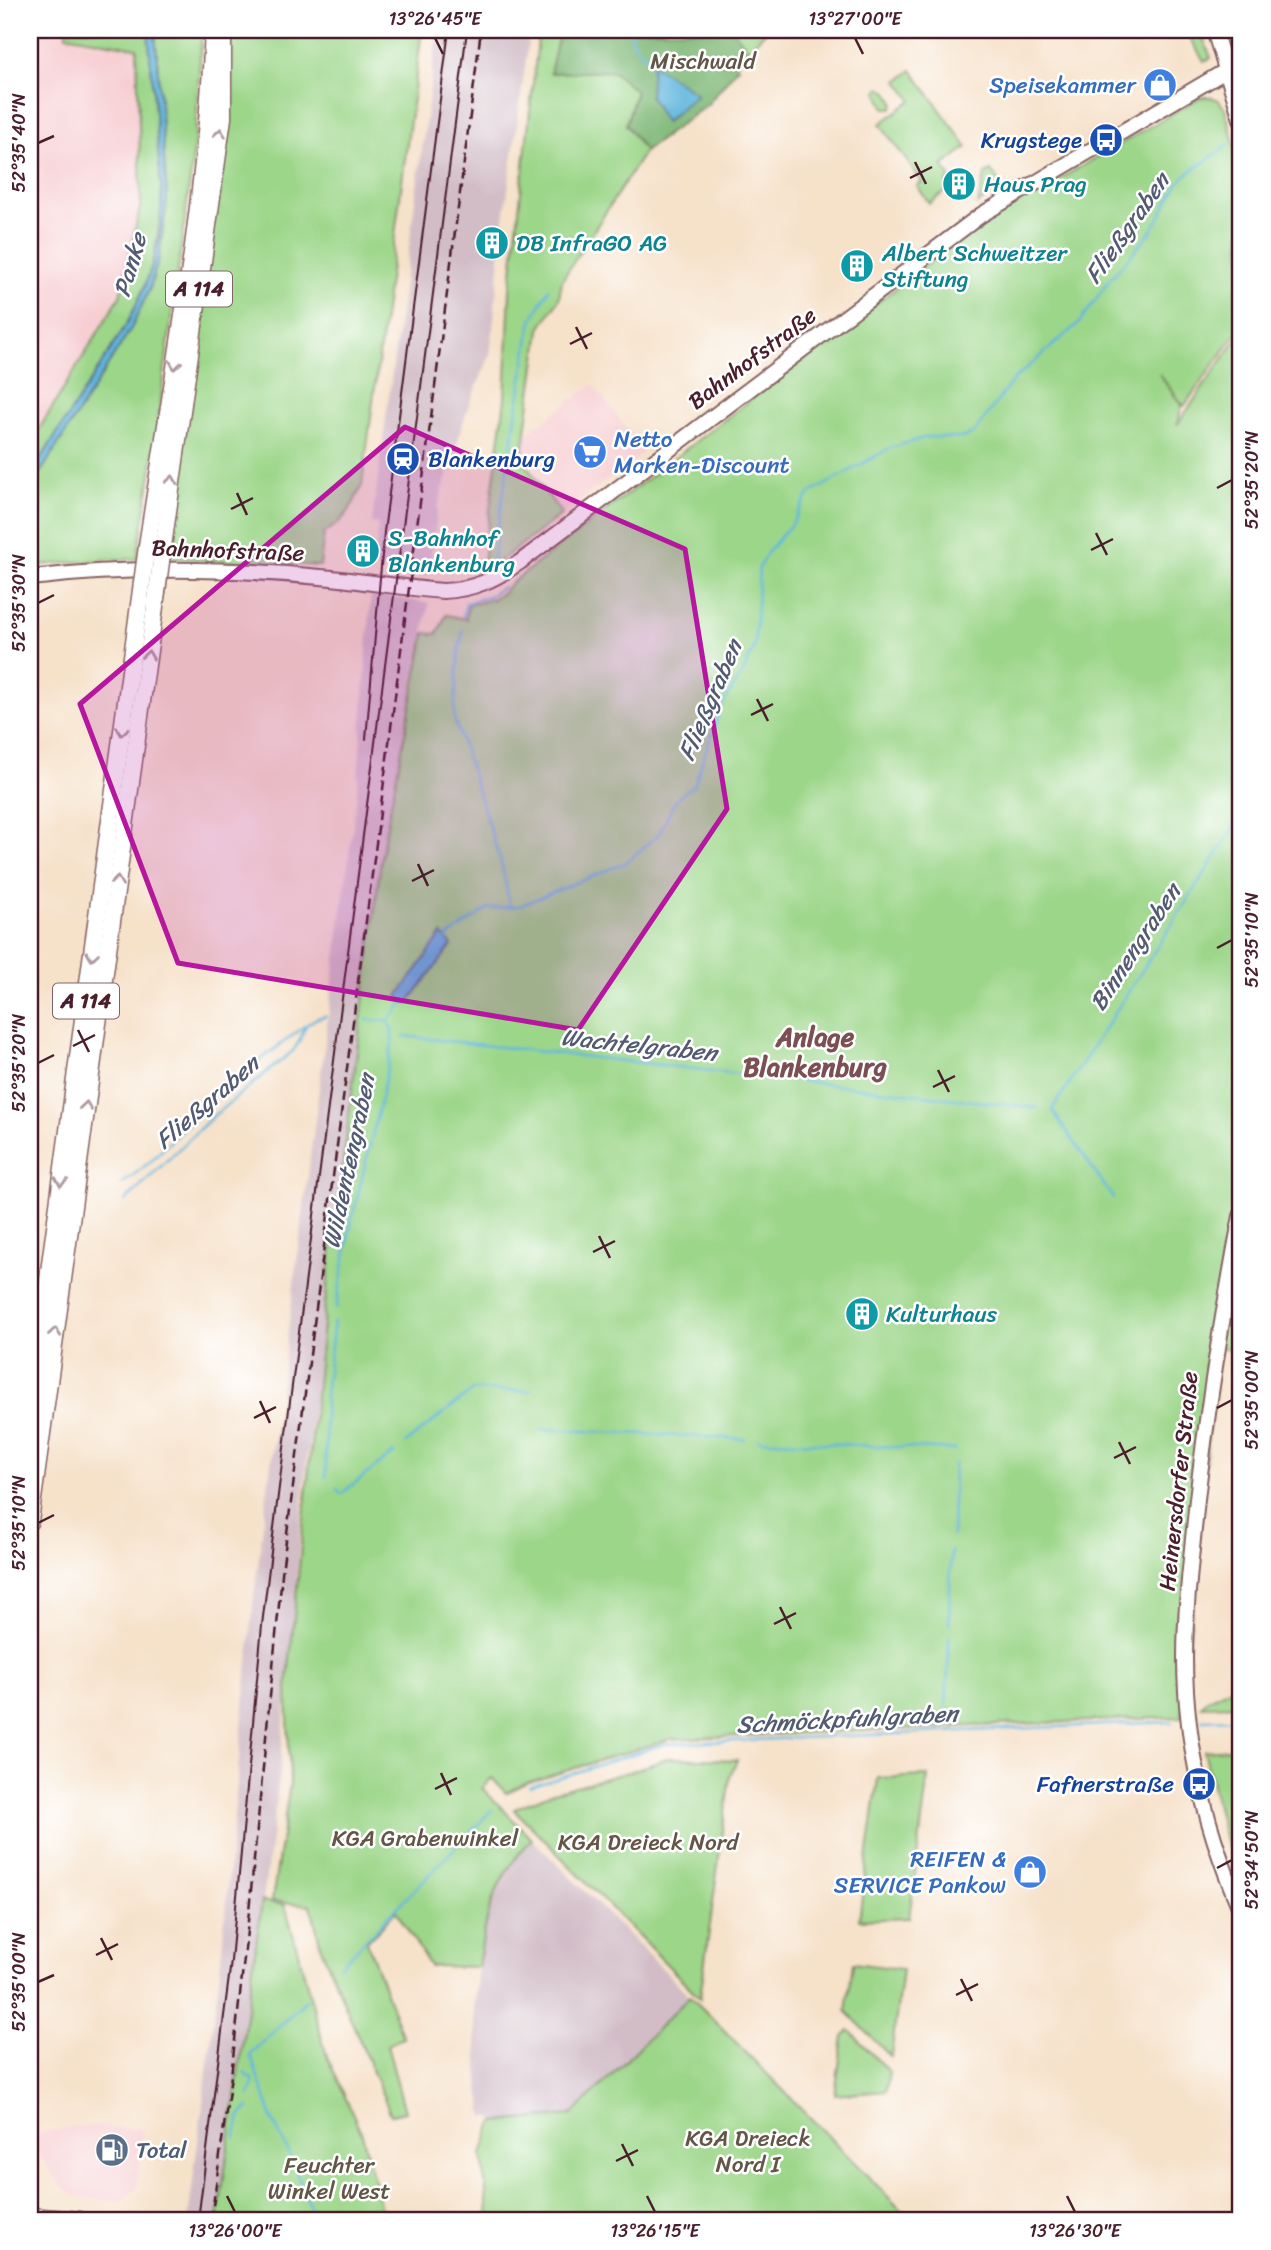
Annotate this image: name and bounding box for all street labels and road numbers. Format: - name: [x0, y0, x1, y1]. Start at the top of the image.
- road number: A 114: [166, 272, 232, 306]
- street label: Bahnhofstraße: [679, 296, 826, 421]
- street label: Bahnhofstraße: [151, 527, 305, 574]
- road number: A 114: [53, 984, 119, 1018]
- street label: Heinersdorfer Straße: [1147, 1369, 1210, 1593]

